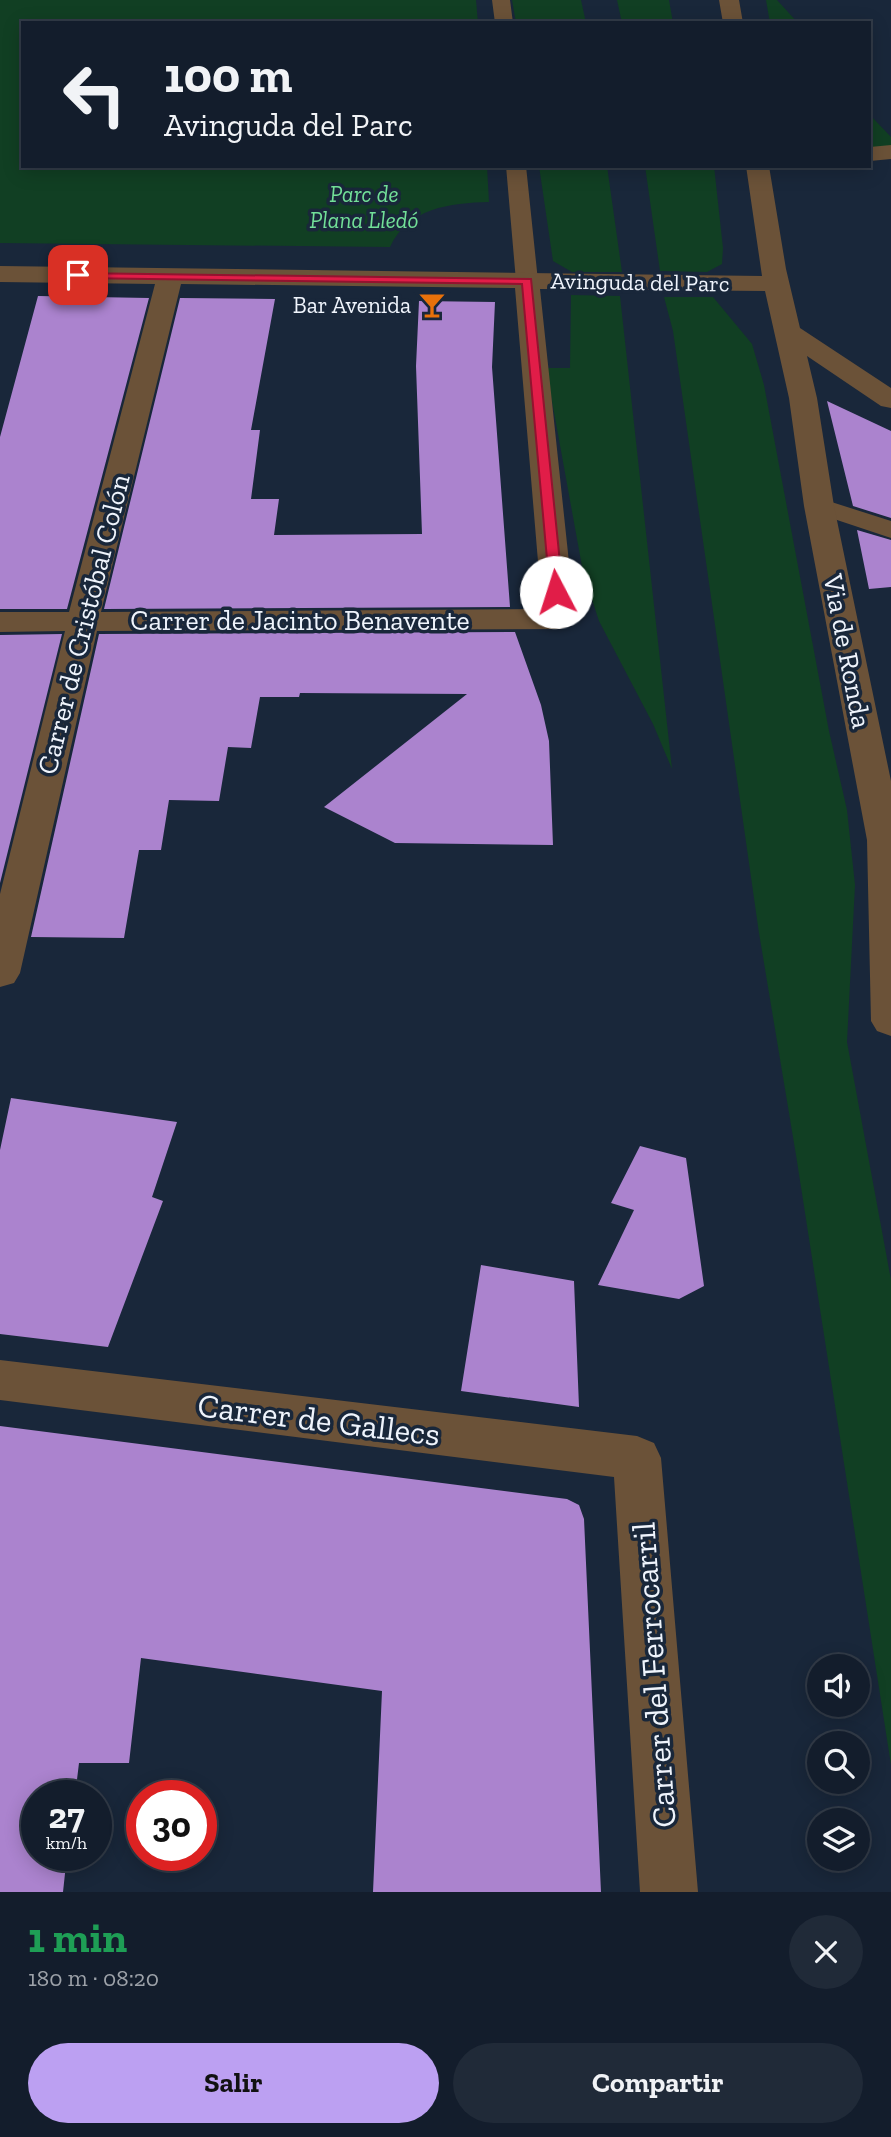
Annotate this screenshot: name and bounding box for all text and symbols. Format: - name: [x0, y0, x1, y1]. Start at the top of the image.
- text: 100 m: [164, 46, 292, 105]
- icon: left: [49, 49, 140, 140]
- text: Avinguda del Parc: [164, 106, 413, 144]
- park label: Parc de Plana Lledó: [309, 180, 419, 234]
- pin: [48, 245, 108, 305]
- icon: arrive: [59, 256, 97, 294]
- street label: Avinguda del Parc: [550, 266, 730, 298]
- bar icon: Bar Avenida: [417, 290, 447, 320]
- place label: Bar Avenida: [293, 291, 411, 319]
- street label: Carrer de Cristóbal Colón: [30, 471, 137, 778]
- position arrow: [519, 555, 593, 629]
- street label: Via de Ronda: [816, 570, 879, 731]
- street label: Carrer de Jacinto Benavente: [130, 604, 470, 637]
- street label: Carrer de Gallecs: [196, 1385, 442, 1454]
- street label: Carrer del Ferrocarril: [623, 1521, 684, 1829]
- map controls: [807, 1654, 870, 1871]
- button: sound: [807, 1654, 870, 1717]
- button: search: [807, 1731, 870, 1794]
- speed limit sign: 30: [126, 1780, 217, 1871]
- text: 27: [48, 1795, 85, 1837]
- button: layers: [807, 1808, 870, 1871]
- text: km/h: [46, 1832, 87, 1854]
- text: 1 min: [28, 1912, 127, 1963]
- button: close: [789, 1915, 863, 1989]
- text: 180 m · 08:20: [28, 1964, 159, 1992]
- button: Salir: [28, 2043, 439, 2123]
- button: Compartir: [453, 2043, 863, 2123]

